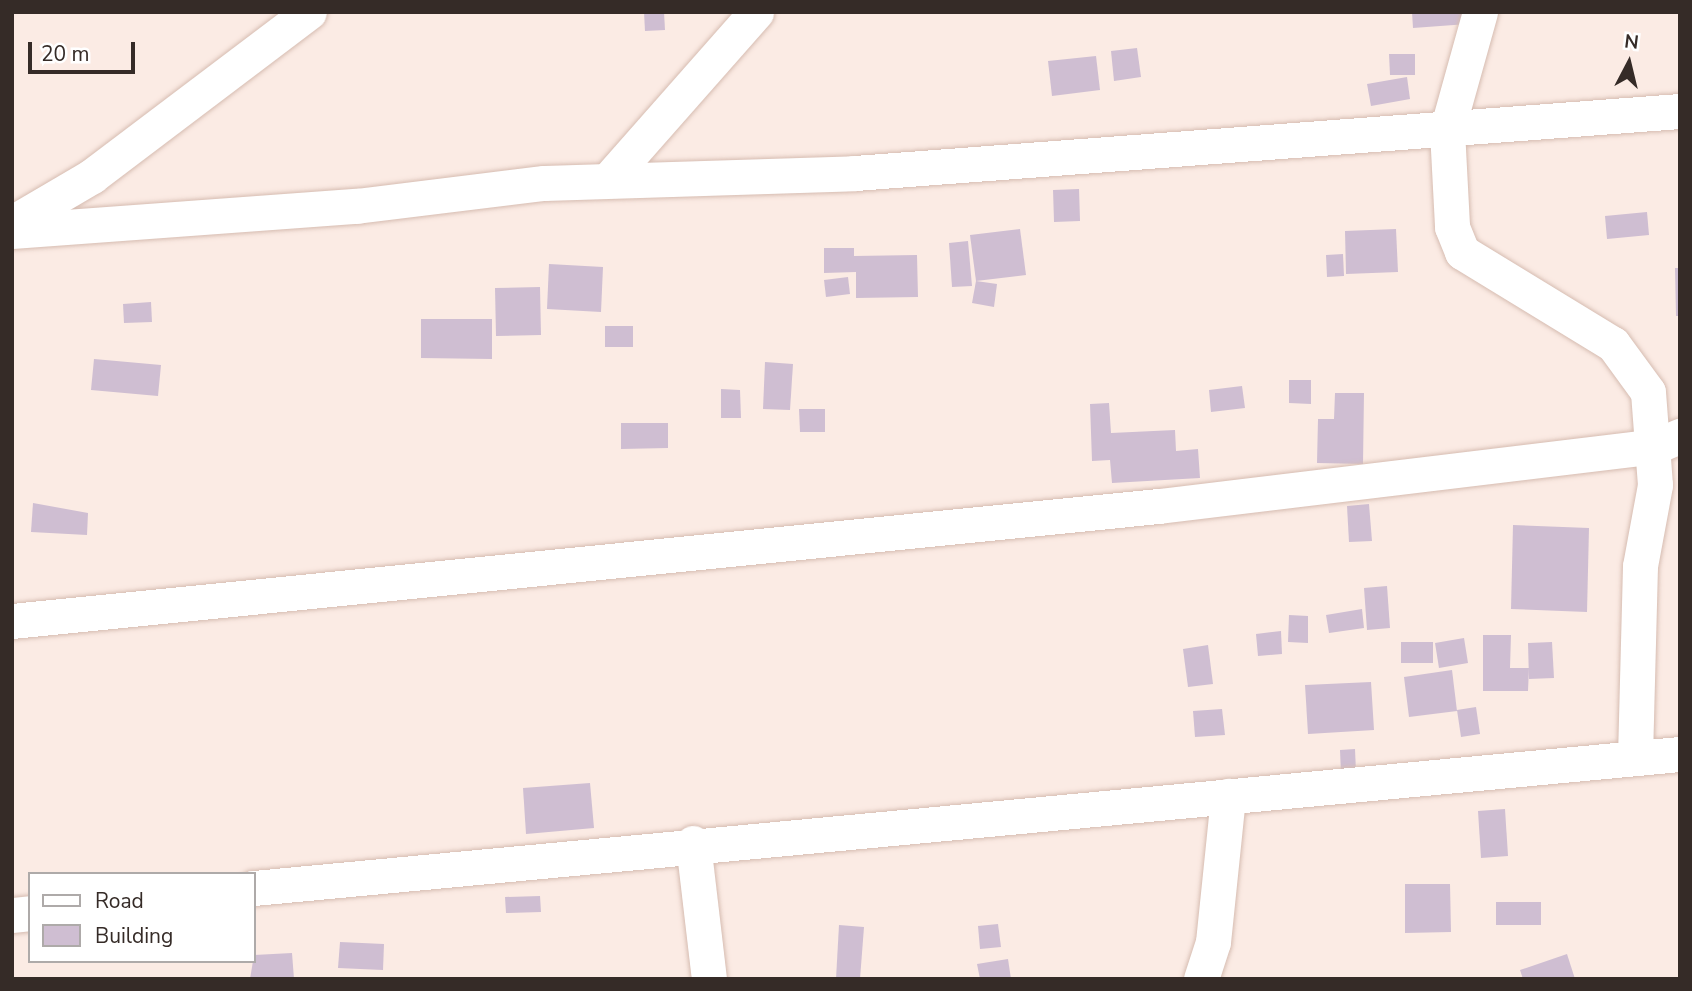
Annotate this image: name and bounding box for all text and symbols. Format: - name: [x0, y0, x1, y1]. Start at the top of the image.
- scale bar: [32, 28, 138, 72]
- north arrow: [1594, 28, 1664, 98]
- text: N: [1623, 28, 1640, 56]
- text: 20 m: [41, 40, 90, 68]
- legend: [28, 872, 256, 963]
- text: Road: [95, 887, 144, 915]
- text: Building: [95, 922, 173, 950]

